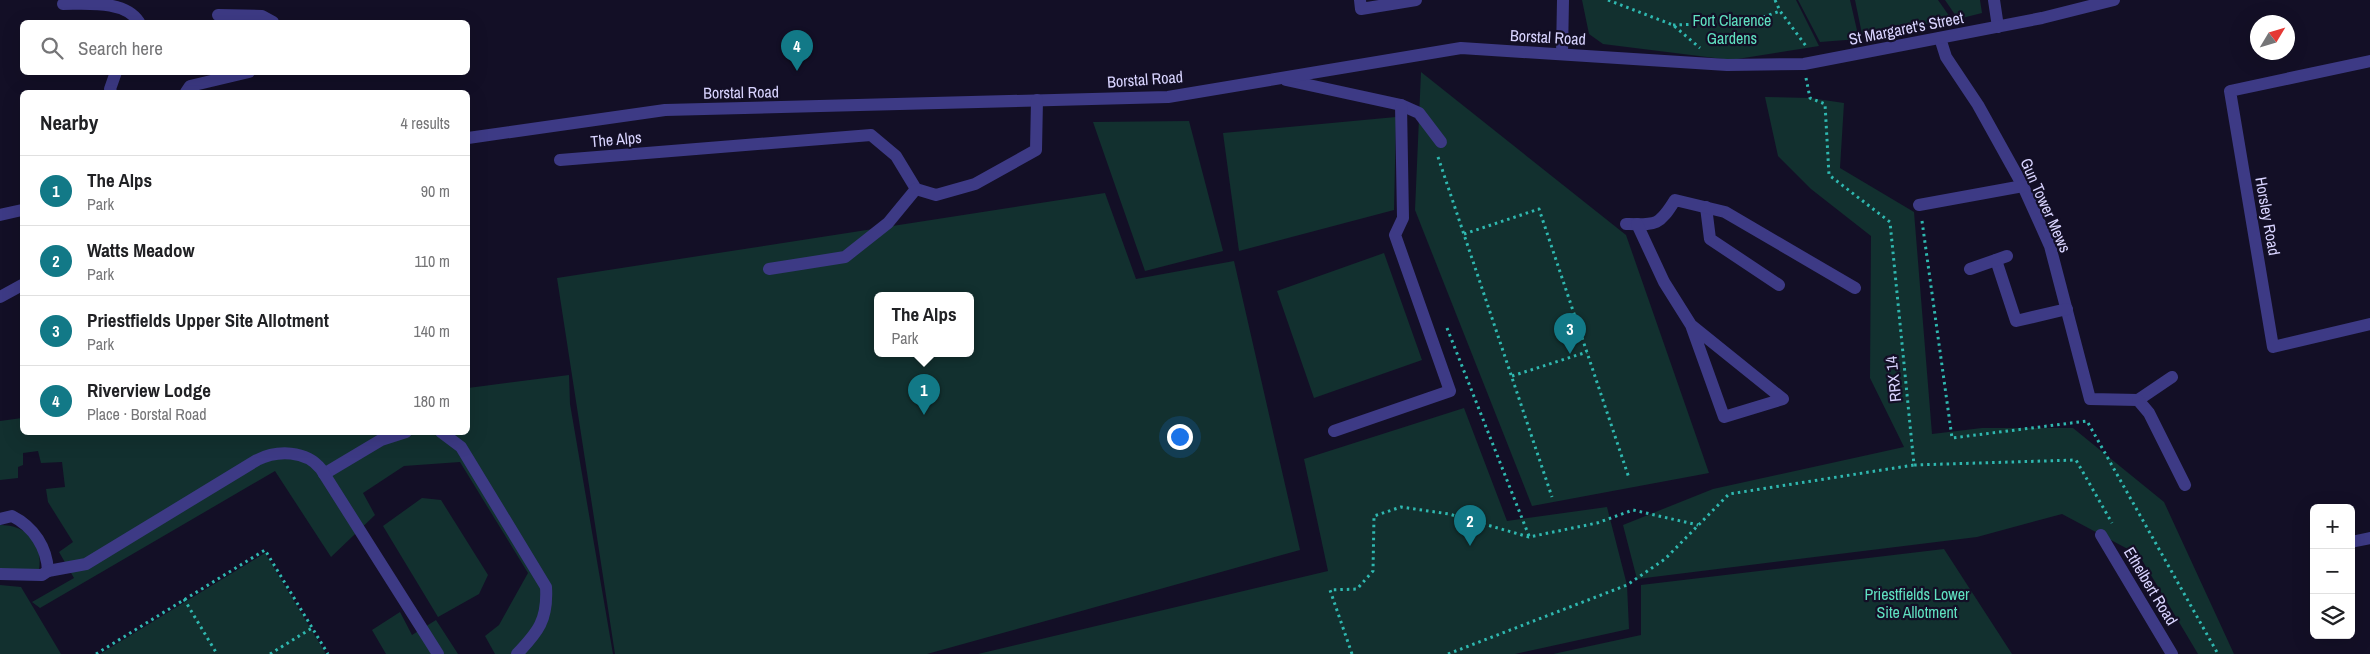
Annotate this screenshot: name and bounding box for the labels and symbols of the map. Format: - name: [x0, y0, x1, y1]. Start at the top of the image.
- street label: St Margaret's Street: [1847, 6, 1966, 50]
- park label: Fort Clarence Gardens: [1693, 9, 1771, 49]
- north arrow: [2250, 15, 2295, 60]
- street label: Borstal Road: [1510, 24, 1586, 50]
- pin: 4: [781, 30, 813, 71]
- street label: Borstal Road: [1106, 65, 1184, 93]
- street label: Borstal Road: [703, 80, 779, 104]
- street label: The Alps: [590, 126, 642, 152]
- street label: Gun Tower Mews: [2015, 154, 2077, 256]
- street label: Horsley Road: [2250, 175, 2286, 257]
- pin: 3: [1554, 313, 1586, 354]
- street label: RRX 14: [1880, 355, 1906, 403]
- pin: 1: [908, 374, 940, 415]
- your location: [1167, 424, 1193, 450]
- pin: 2: [1454, 505, 1486, 546]
- street label: Ethelbert Road: [2119, 543, 2183, 629]
- park label: Priestfields Lower Site Allotment: [1864, 583, 1970, 623]

